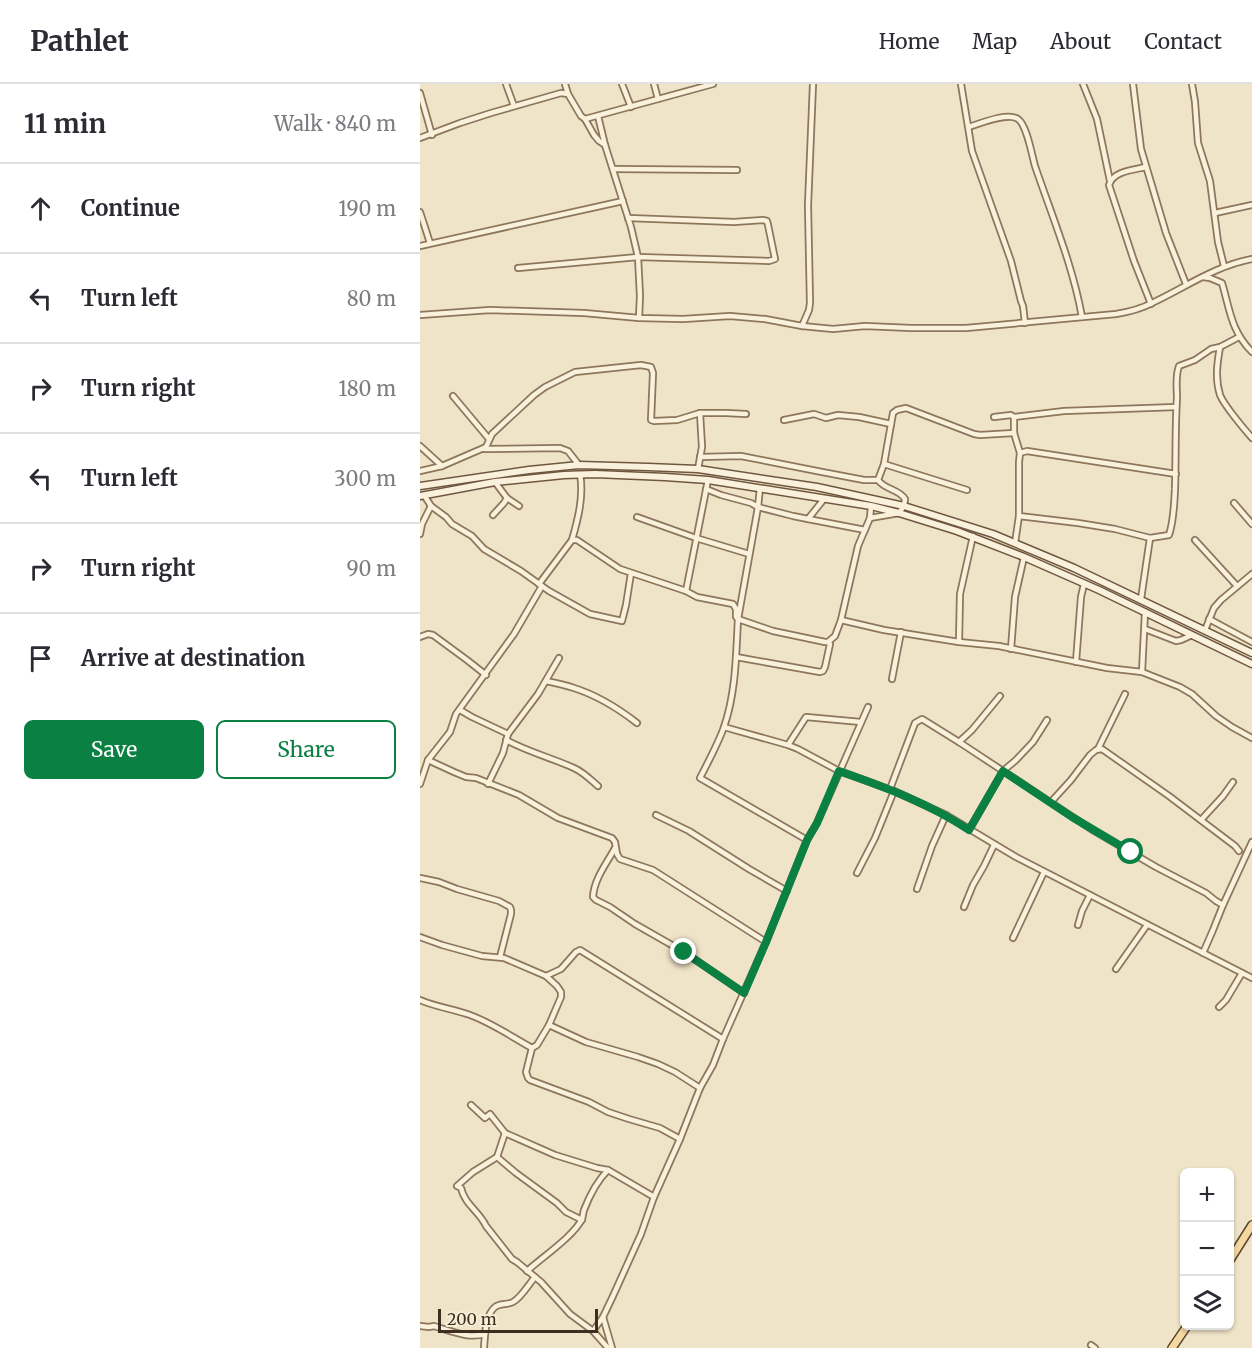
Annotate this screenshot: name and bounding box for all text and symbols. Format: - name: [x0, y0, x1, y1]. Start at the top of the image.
- text: Pathlet: [30, 23, 129, 59]
- text: Home: [879, 28, 939, 55]
- text: Map: [972, 28, 1017, 55]
- text: About: [1050, 28, 1111, 55]
- text: Contact: [1144, 28, 1222, 55]
- text: 11 min: [24, 107, 106, 140]
- text: Walk · 840 m: [274, 111, 396, 136]
- icon: ahead: [24, 192, 57, 225]
- text: Continue: [81, 194, 180, 222]
- text: 190 m: [338, 196, 396, 221]
- icon: left: [24, 282, 57, 315]
- text: Turn left: [81, 284, 178, 312]
- text: 80 m: [347, 286, 396, 311]
- icon: right: [24, 372, 57, 405]
- text: Turn right: [81, 374, 195, 402]
- text: 180 m: [338, 376, 396, 401]
- icon: left: [24, 462, 57, 495]
- text: Turn left: [81, 464, 178, 492]
- text: 300 m: [334, 466, 396, 491]
- icon: right: [24, 552, 57, 585]
- text: Turn right: [81, 554, 195, 582]
- text: 90 m: [346, 556, 396, 581]
- icon: arrive: [24, 642, 57, 675]
- text: Arrive at destination: [81, 644, 305, 672]
- button: Save: [24, 720, 204, 779]
- button: Share: [216, 720, 396, 779]
- route start: [1117, 838, 1143, 864]
- route end: [670, 938, 696, 964]
- map controls: [1180, 1168, 1234, 1330]
- button: +: [1180, 1168, 1234, 1222]
- button: −: [1180, 1222, 1234, 1276]
- button: layers: [1180, 1276, 1234, 1330]
- scale bar: [438, 1306, 598, 1334]
- text: 200 m: [447, 1309, 497, 1329]

